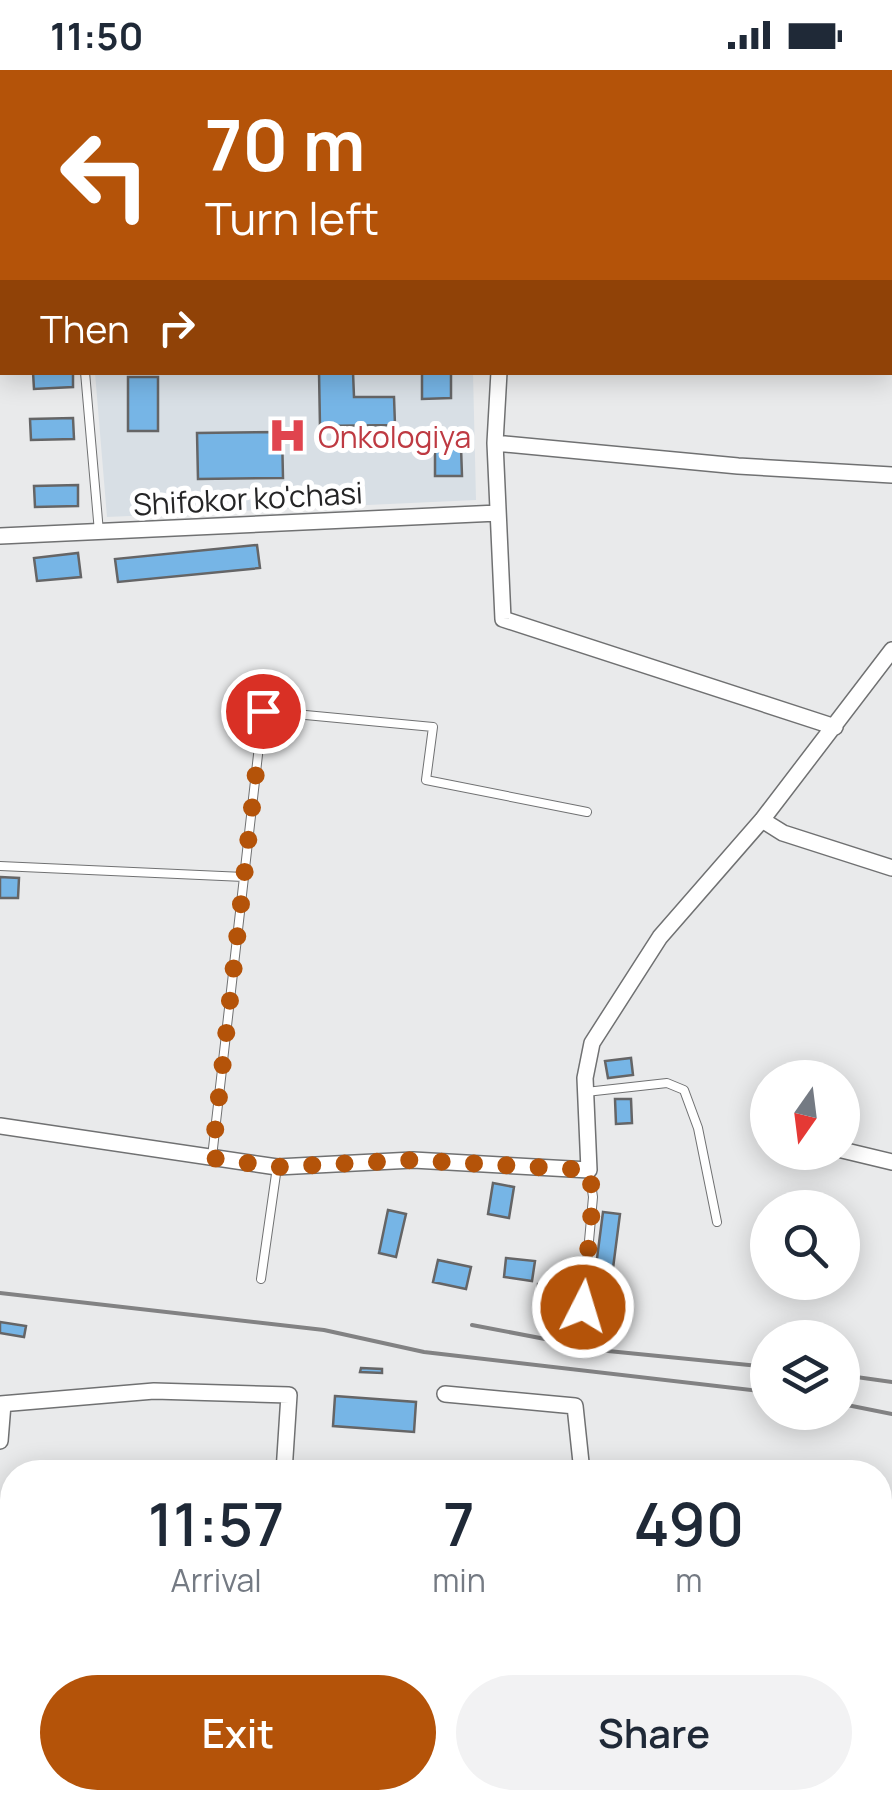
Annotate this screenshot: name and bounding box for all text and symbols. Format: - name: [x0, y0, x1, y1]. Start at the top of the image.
- text: 11:50: [50, 9, 144, 61]
- text: 70 m: [205, 96, 365, 192]
- icon: left: [40, 110, 170, 240]
- text: Turn left: [205, 187, 379, 249]
- icon: right: [149, 300, 204, 355]
- text: Then: [40, 302, 129, 354]
- hospital icon: Onkologiya: [267, 415, 309, 457]
- place label: Onkologiya: [318, 416, 471, 457]
- street label: Shifokor ko'chasi: [132, 472, 364, 524]
- pin: [221, 669, 306, 754]
- icon: arrive: [236, 684, 291, 739]
- north arrow: [750, 1060, 860, 1170]
- map controls: [750, 1060, 860, 1430]
- button: search: [750, 1190, 860, 1300]
- position arrow: [531, 1255, 635, 1359]
- button: layers: [750, 1320, 860, 1430]
- text: 11:57: [148, 1482, 284, 1564]
- text: 7: [443, 1482, 475, 1564]
- text: 490: [634, 1482, 744, 1564]
- text: Arrival: [170, 1558, 262, 1602]
- text: min: [432, 1558, 486, 1602]
- text: m: [675, 1558, 702, 1602]
- button: Exit: [40, 1675, 436, 1790]
- button: Share: [456, 1675, 852, 1790]

